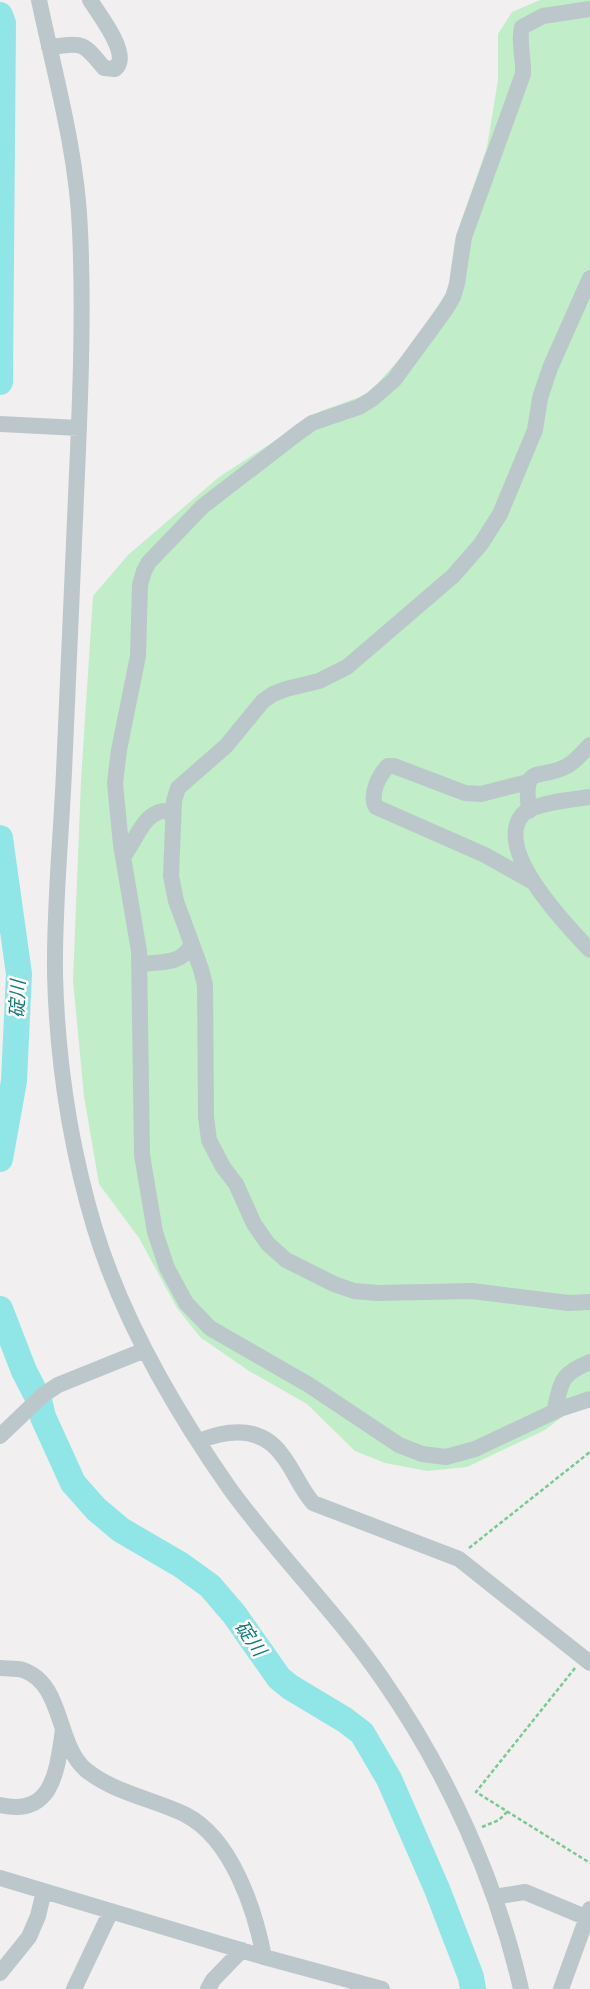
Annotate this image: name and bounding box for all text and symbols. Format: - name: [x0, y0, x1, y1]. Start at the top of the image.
- water label: 碇川: [4, 978, 32, 1018]
- water label: 碇川: [229, 1616, 273, 1663]

